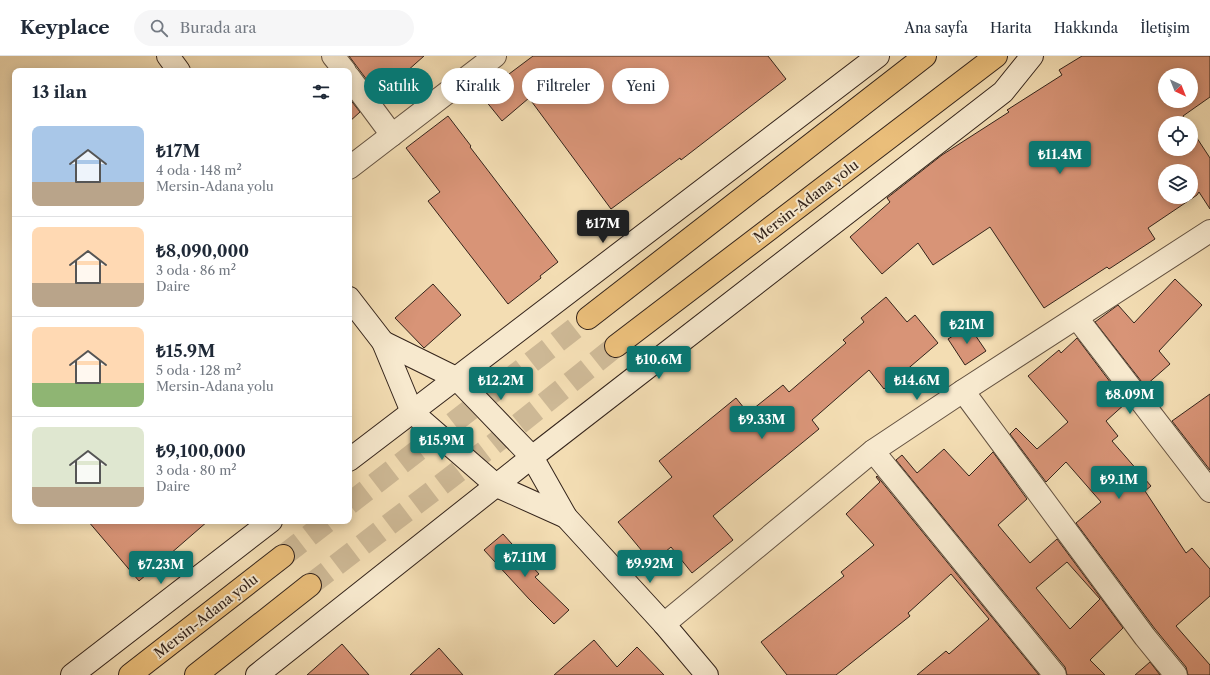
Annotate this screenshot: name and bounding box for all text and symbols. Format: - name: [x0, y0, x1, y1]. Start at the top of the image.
- search box: [134, 10, 414, 46]
- text: Keyplace: [20, 16, 110, 39]
- icon: search: [148, 17, 170, 39]
- text: Burada ara: [180, 18, 257, 37]
- text: Ana sayfa: [905, 19, 968, 37]
- text: Harita: [990, 19, 1032, 37]
- text: Hakkında: [1054, 19, 1118, 37]
- text: İletişim: [1140, 19, 1190, 37]
- chip: Satılık: [364, 68, 433, 104]
- chip: Kiralık: [441, 68, 514, 104]
- chip: Filtreler: [522, 68, 604, 104]
- chip: Yeni: [612, 68, 669, 104]
- north arrow: [1158, 68, 1198, 108]
- map controls: [1158, 68, 1198, 204]
- icon: filters: [310, 81, 332, 103]
- text: 13 ilan: [32, 82, 87, 102]
- button: locate: [1158, 116, 1198, 156]
- text: ₺17M: [156, 141, 200, 161]
- pin: ₺11.4M: [1027, 141, 1093, 175]
- icon: home: [64, 142, 112, 190]
- text: ₺11.4M: [1038, 146, 1082, 162]
- street label: Mersin-Adana yolu: [750, 155, 862, 246]
- text: 4 oda · 148 m²: [156, 162, 242, 178]
- button: layers: [1158, 164, 1198, 204]
- text: Mersin-Adana yolu: [156, 178, 274, 194]
- pin: ₺17M: [579, 210, 627, 244]
- text: ₺17M: [586, 215, 620, 231]
- text: ₺8,090,000: [156, 241, 249, 261]
- icon: home: [64, 243, 112, 291]
- text: 3 oda · 86 m²: [156, 262, 236, 278]
- text: Daire: [156, 278, 190, 294]
- pin: ₺21M: [943, 311, 991, 345]
- text: ₺21M: [950, 316, 984, 332]
- text: ₺15.9M: [156, 341, 215, 361]
- icon: home: [64, 343, 112, 391]
- pin: ₺10.6M: [626, 346, 692, 380]
- text: ₺10.6M: [636, 351, 682, 367]
- text: 5 oda · 128 m²: [156, 362, 241, 378]
- pin: ₺12.2M: [468, 367, 534, 401]
- pin: ₺14.6M: [884, 367, 950, 401]
- text: ₺12.2M: [478, 372, 524, 388]
- text: ₺14.6M: [894, 372, 940, 388]
- text: Mersin-Adana yolu: [156, 378, 274, 394]
- pin: ₺8.09M: [1097, 381, 1163, 415]
- text: ₺8.09M: [1106, 386, 1154, 402]
- pin: ₺9.33M: [729, 406, 795, 440]
- text: ₺9.33M: [739, 411, 785, 427]
- pin: ₺15.9M: [409, 427, 475, 461]
- text: ₺15.9M: [419, 432, 465, 448]
- text: ₺9,100,000: [156, 441, 246, 461]
- icon: home: [64, 443, 112, 491]
- text: 3 oda · 80 m²: [156, 462, 237, 478]
- pin: ₺9.1M: [1091, 466, 1147, 500]
- text: ₺9.1M: [1100, 471, 1138, 487]
- text: Daire: [156, 478, 190, 494]
- pin: ₺7.11M: [492, 544, 558, 578]
- text: ₺7.11M: [504, 549, 546, 565]
- pin: ₺9.92M: [617, 550, 683, 584]
- pin: ₺7.23M: [128, 551, 194, 585]
- text: ₺9.92M: [626, 555, 674, 571]
- text: ₺7.23M: [138, 556, 184, 572]
- street label: Mersin-Adana yolu: [150, 570, 262, 662]

